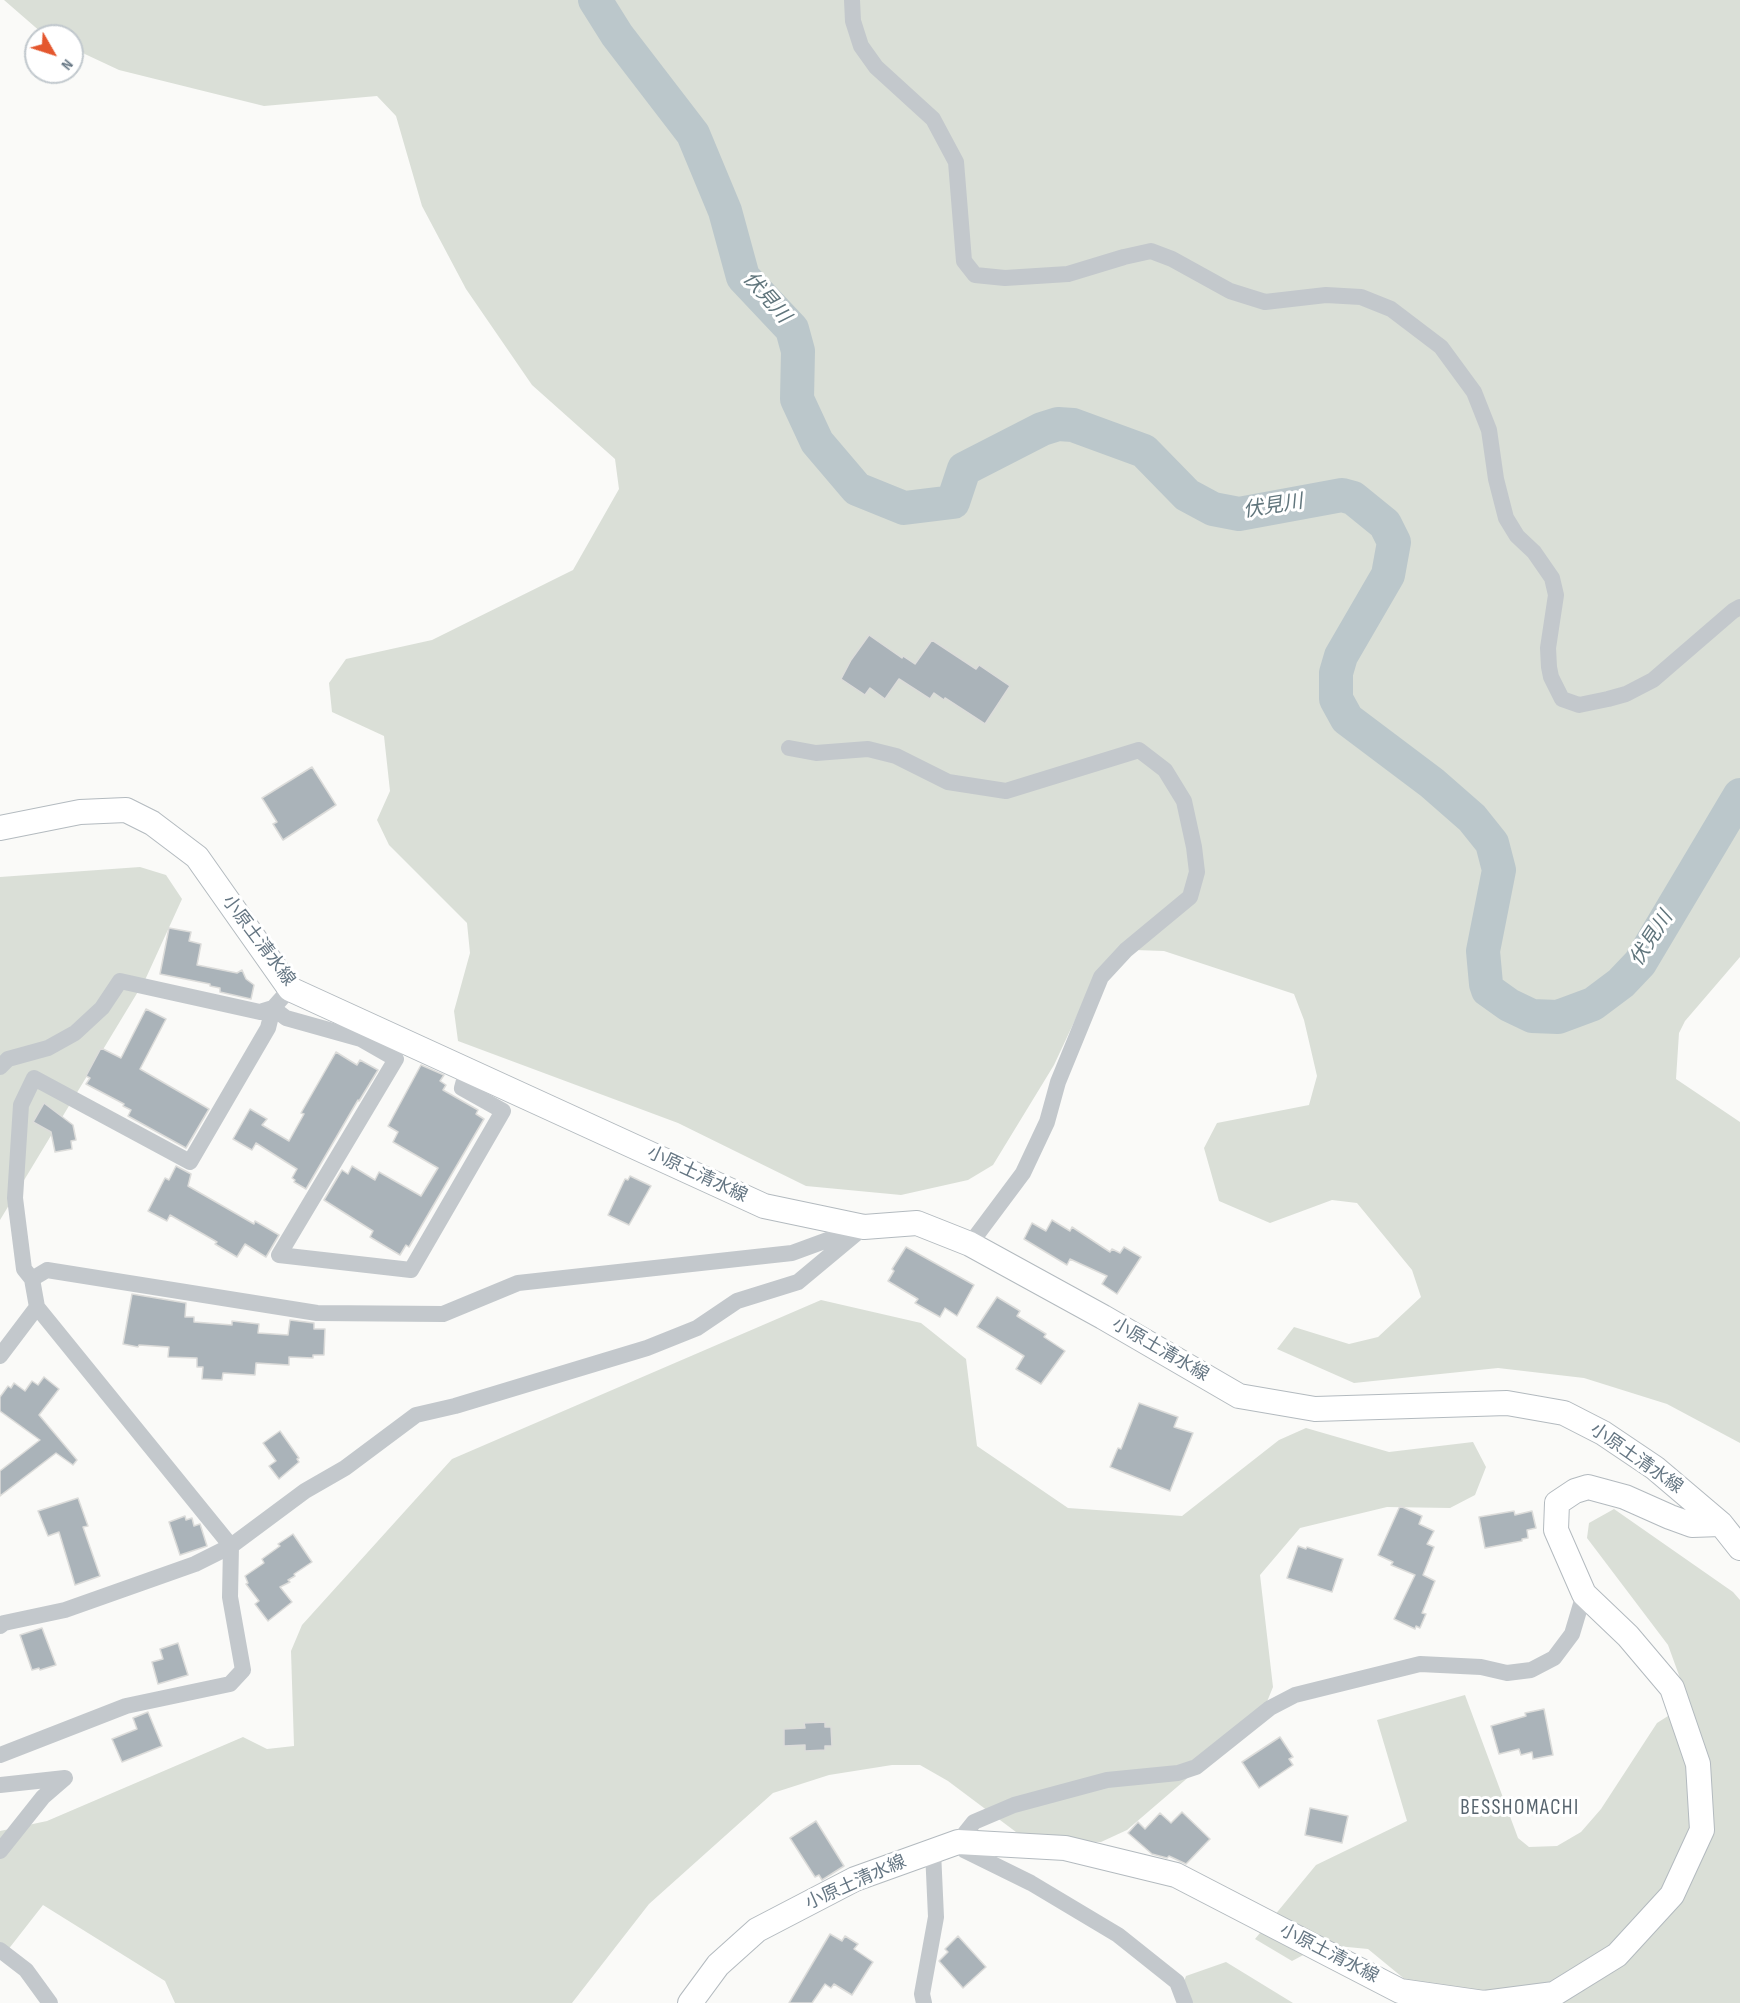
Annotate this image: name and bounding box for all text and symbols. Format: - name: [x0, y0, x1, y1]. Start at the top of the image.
- north arrow: [24, 24, 84, 84]
- text: N: [57, 55, 77, 74]
- water label: 伏見川: [737, 267, 795, 329]
- water label: 伏見川: [1241, 490, 1305, 524]
- street label: 小原土清水線: [217, 891, 299, 991]
- water label: 伏見川: [1626, 907, 1678, 971]
- street label: 小原土清水線: [643, 1142, 751, 1208]
- street label: 小原土清水線: [1108, 1314, 1212, 1386]
- street label: 小原土清水線: [1586, 1419, 1686, 1499]
- district label: BESSHOMACHI: [1460, 1796, 1580, 1822]
- street label: 小原土清水線: [802, 1851, 910, 1915]
- street label: 小原土清水線: [1276, 1920, 1382, 1988]

